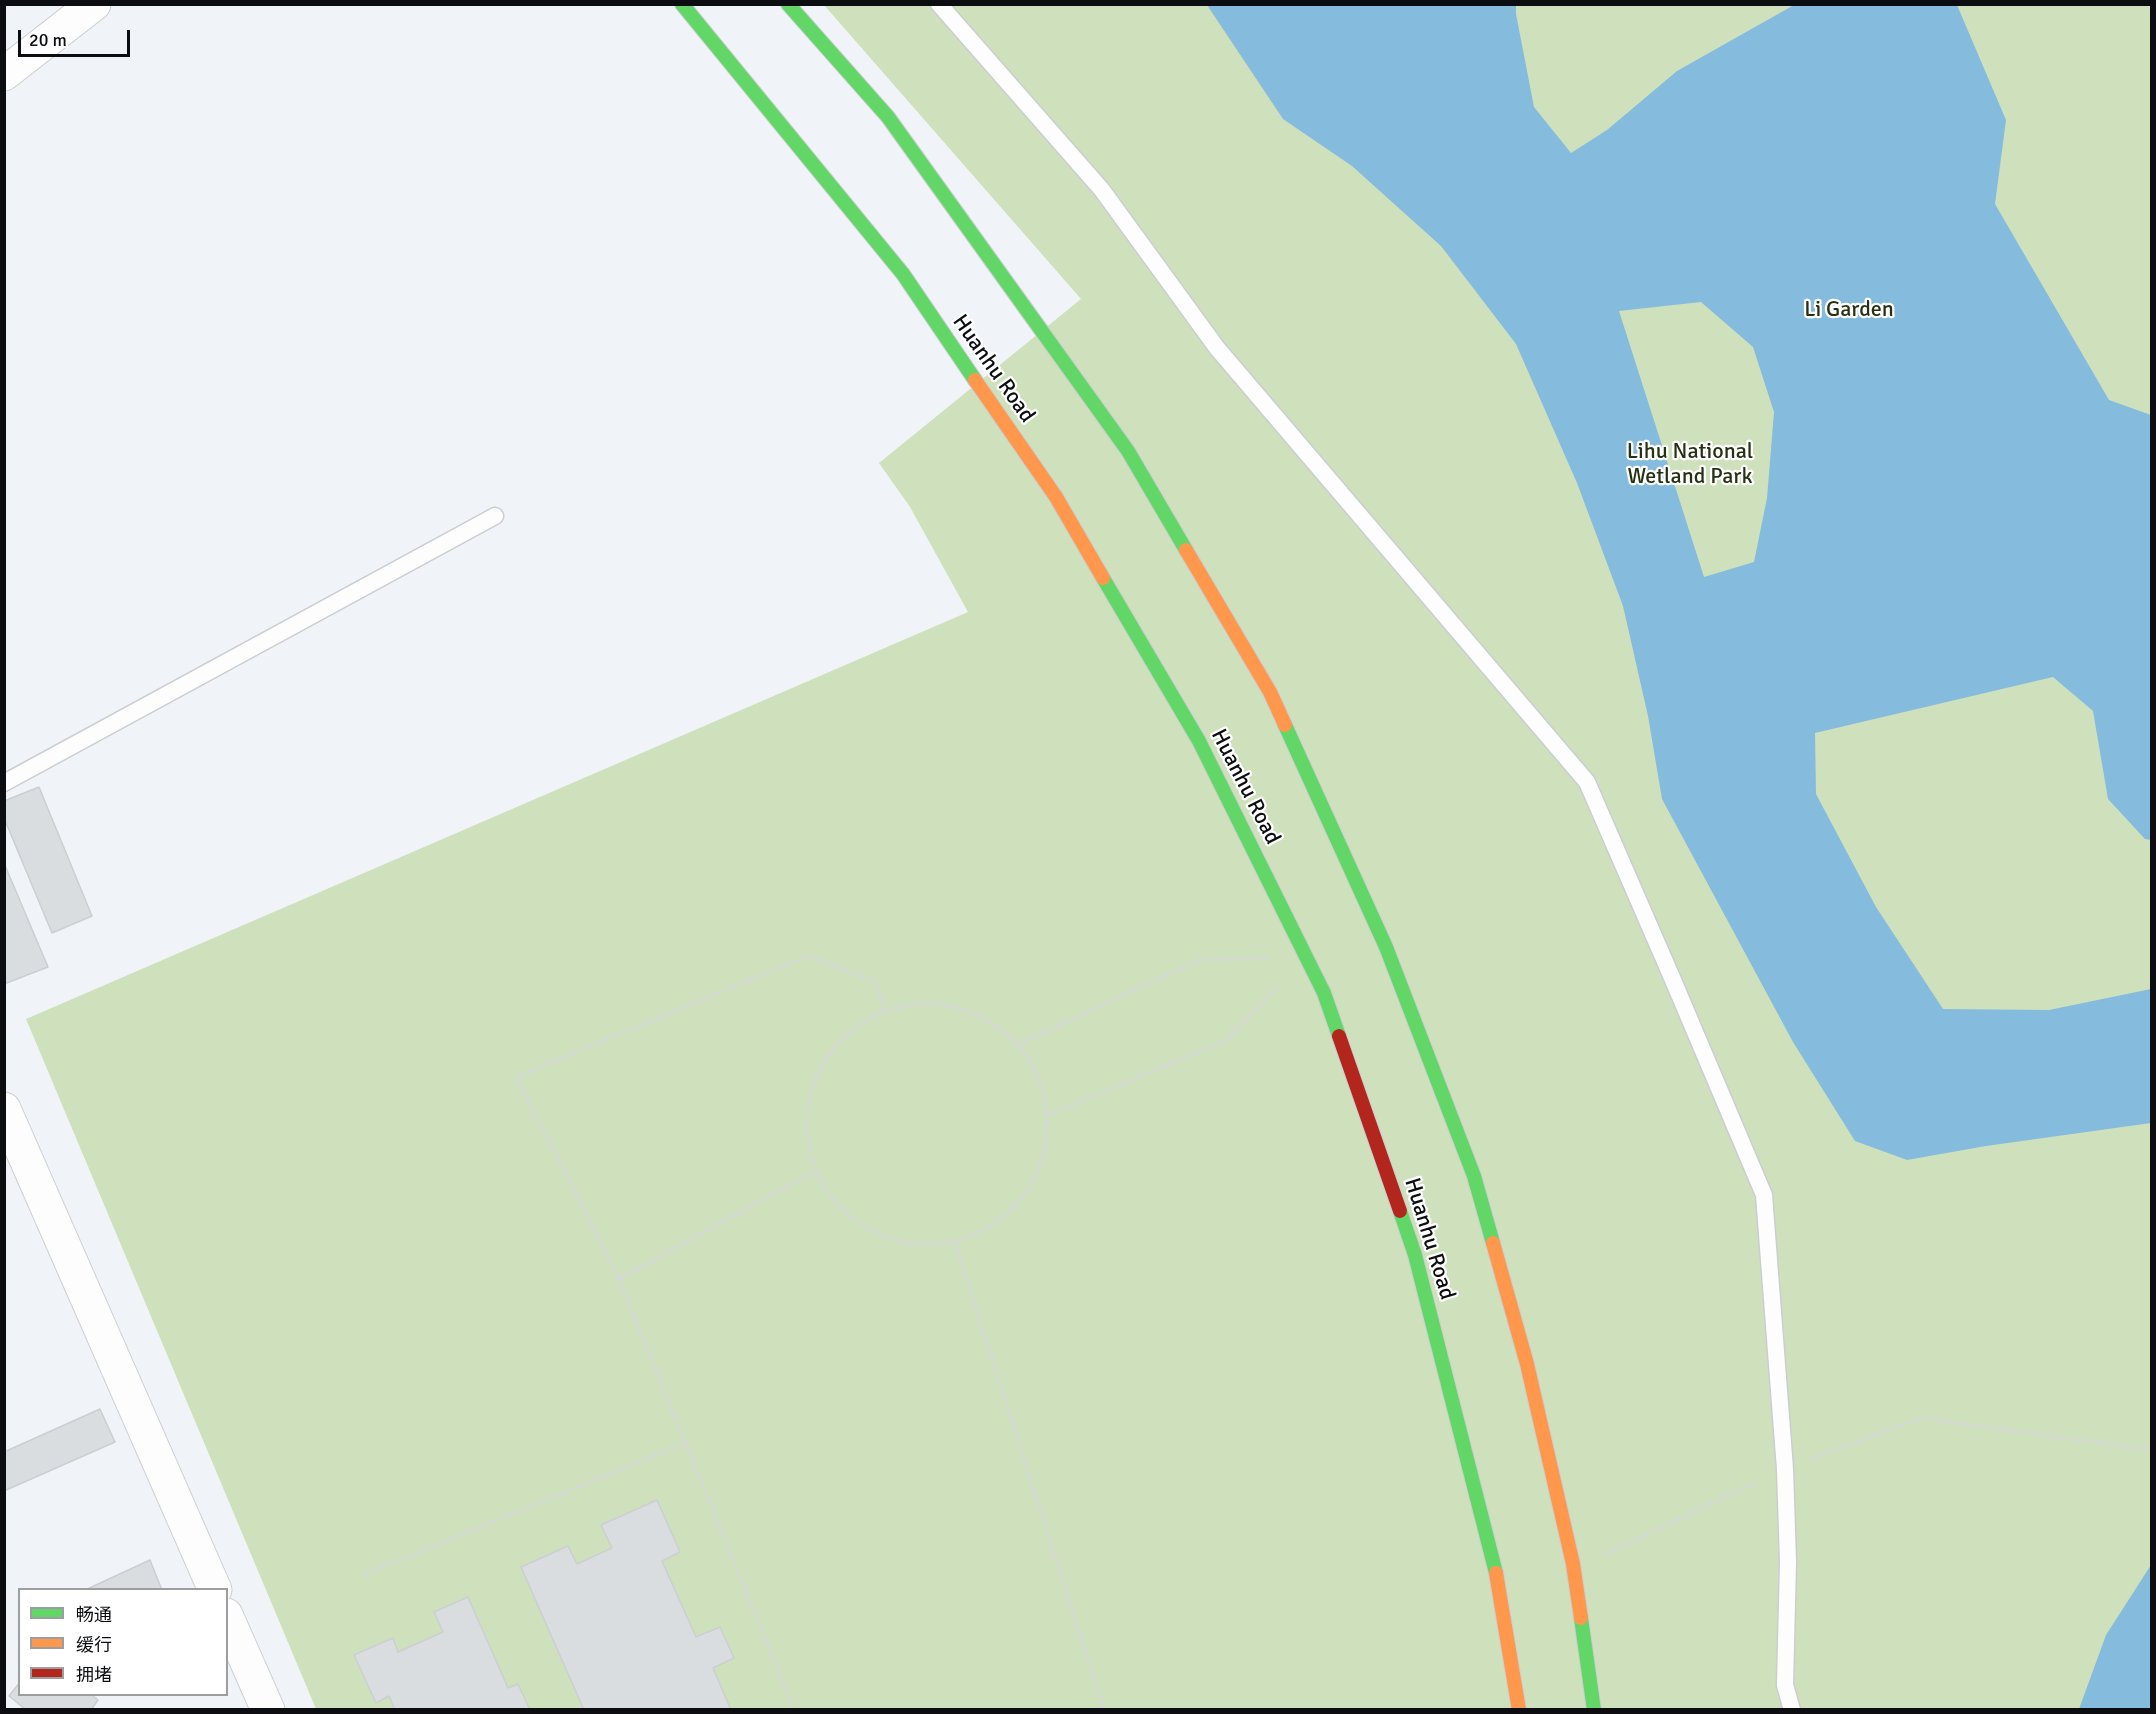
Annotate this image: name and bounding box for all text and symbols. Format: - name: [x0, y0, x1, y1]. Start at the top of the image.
- scale bar: [21, 18, 134, 56]
- text: 20 m: [29, 29, 67, 51]
- park label: Li Garden: [1804, 297, 1894, 323]
- street label: Huanhu Road: [946, 310, 1040, 428]
- park label: Lihu National Wetland Park: [1627, 439, 1753, 490]
- street label: Huanhu Road: [1205, 725, 1285, 849]
- street label: Huanhu Road: [1398, 1175, 1460, 1303]
- legend: [18, 1588, 228, 1696]
- text: 畅通: [76, 1604, 112, 1626]
- text: 缓行: [76, 1634, 112, 1656]
- text: 拥堵: [76, 1664, 112, 1686]

